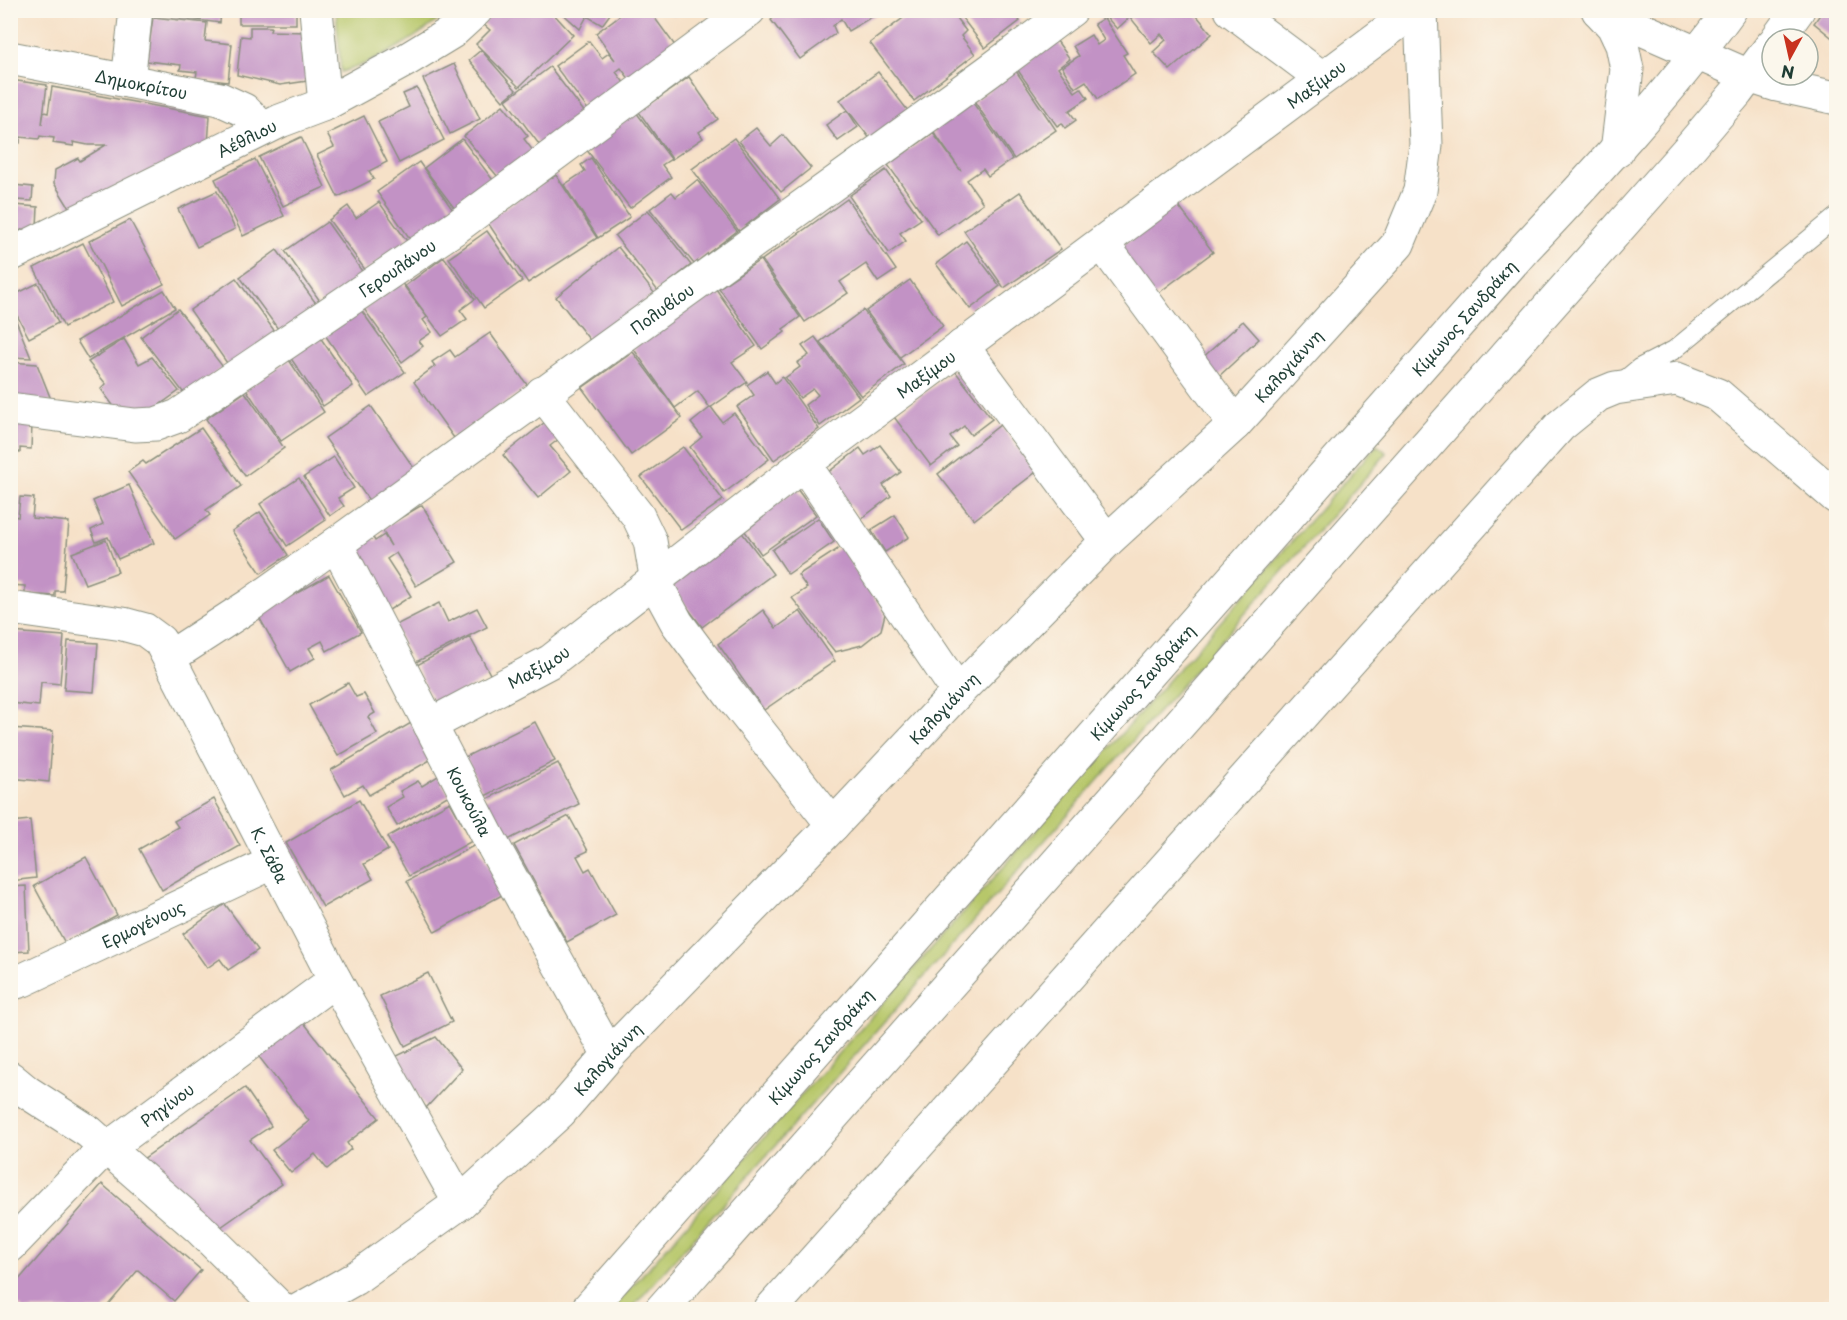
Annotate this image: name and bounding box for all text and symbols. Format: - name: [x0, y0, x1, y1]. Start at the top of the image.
- north arrow: [1760, 27, 1820, 87]
- street label: Μαξίμου: [1281, 54, 1350, 114]
- text: N: [1780, 60, 1796, 86]
- street label: Δημοκρίτου: [93, 63, 190, 104]
- street label: Αέθλιου: [213, 113, 280, 163]
- street label: Γερουλάνου: [353, 233, 440, 302]
- street label: Κίμωνος Σανδράκη: [1405, 254, 1522, 381]
- street label: Πολυβίου: [625, 277, 699, 339]
- street label: Καλογιάννη: [1248, 324, 1328, 407]
- street label: Μαξίμου: [891, 344, 960, 404]
- street label: Κίμωνος Σανδράκη: [1084, 618, 1200, 745]
- street label: Μαξίμου: [503, 639, 574, 694]
- street label: Καλογιάννη: [903, 666, 984, 749]
- street label: Κουκούλα: [442, 762, 498, 841]
- street label: Κ. Σάθα: [246, 822, 295, 887]
- street label: Ερμογένους: [97, 894, 188, 953]
- street label: Κίμωνος Σανδράκη: [762, 983, 878, 1110]
- street label: Καλογιάννη: [568, 1017, 647, 1100]
- street label: Ρηγίνου: [135, 1076, 199, 1132]

